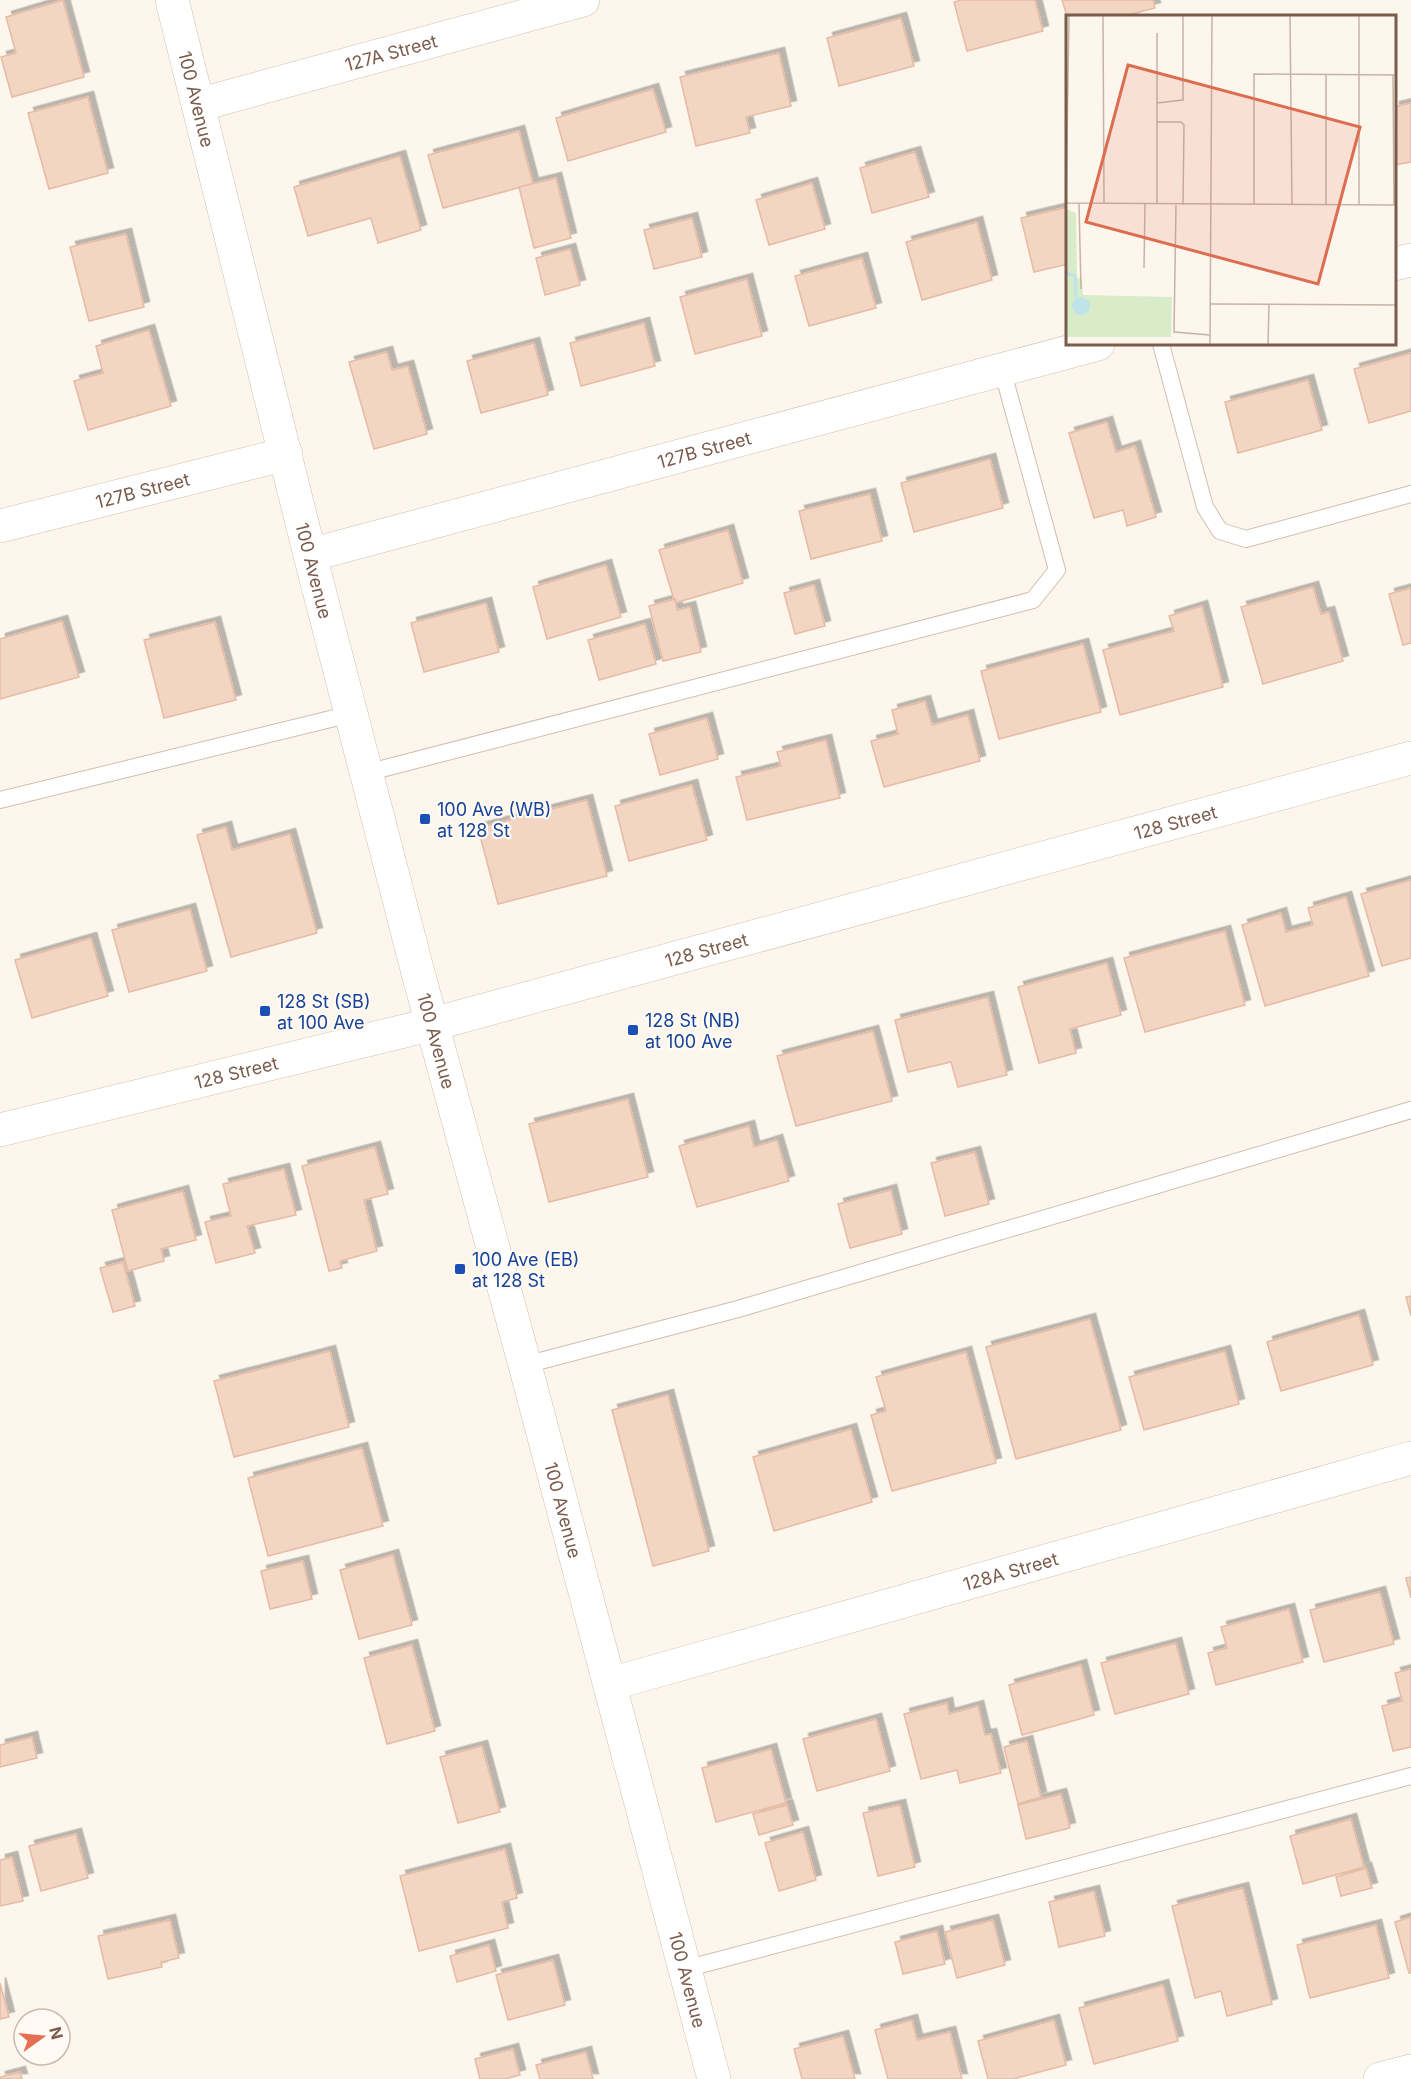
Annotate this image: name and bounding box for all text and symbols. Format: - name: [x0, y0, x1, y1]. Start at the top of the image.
- inset map: [1066, 15, 1396, 345]
- street label: 127A Street: [342, 30, 440, 75]
- street label: 100 Avenue: [175, 49, 219, 149]
- street label: 127B Street: [655, 427, 753, 472]
- street label: 127B Street: [93, 468, 192, 512]
- street label: 100 Avenue: [292, 520, 337, 621]
- place label: 100 Ave (WB) at 128 St: [437, 799, 551, 841]
- street label: 128 Street: [1131, 801, 1219, 843]
- marker: 100 Ave (WB) at 128 St: [418, 812, 432, 826]
- street label: 128 Street: [662, 928, 750, 971]
- place label: 128 St (SB) at 100 Ave: [277, 991, 370, 1033]
- street label: 100 Avenue: [414, 991, 460, 1091]
- marker: 128 St (SB) at 100 Ave: [258, 1004, 272, 1018]
- place label: 128 St (NB) at 100 Ave: [645, 1010, 740, 1052]
- marker: 128 St (NB) at 100 Ave: [626, 1023, 640, 1037]
- street label: 128 Street: [192, 1052, 280, 1093]
- place label: 100 Ave (EB) at 128 St: [472, 1249, 579, 1291]
- marker: 100 Ave (EB) at 128 St: [453, 1262, 467, 1276]
- street label: 100 Avenue: [541, 1460, 586, 1560]
- street label: 128A Street: [960, 1548, 1060, 1594]
- street label: 100 Avenue: [665, 1930, 710, 2030]
- north arrow: [12, 2007, 72, 2067]
- text: N: [45, 2025, 68, 2042]

